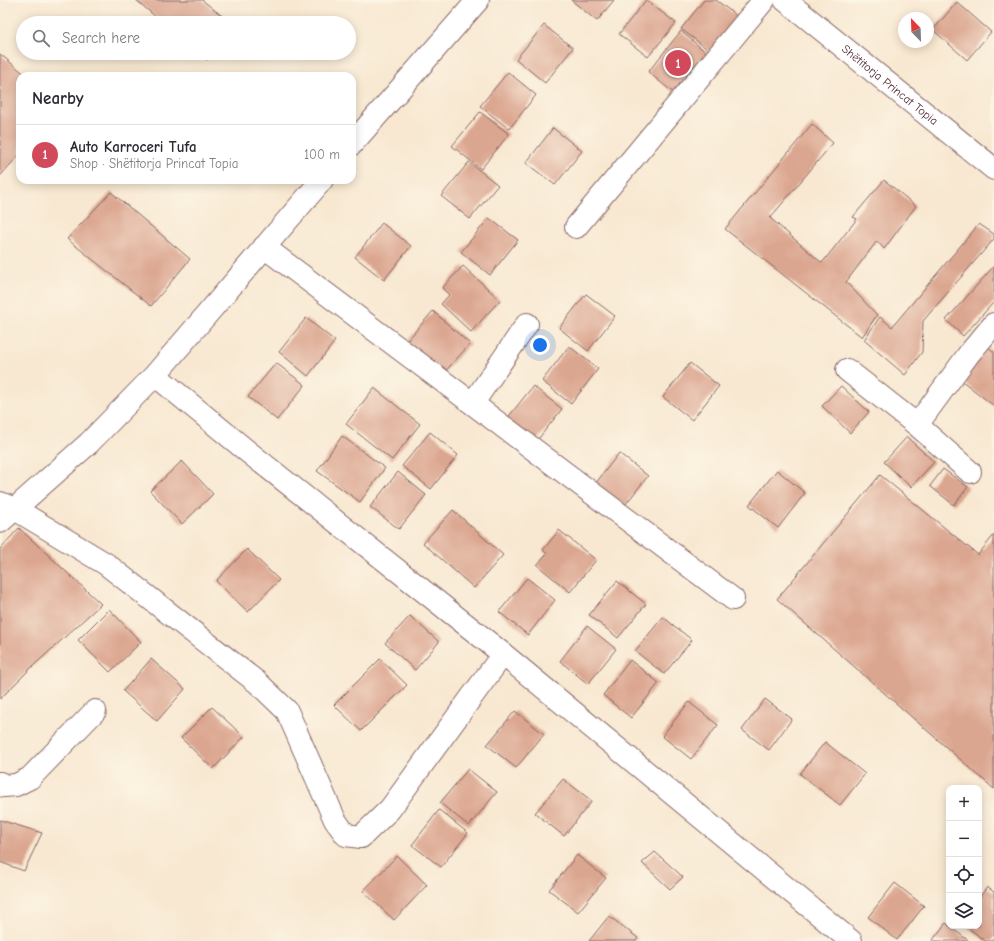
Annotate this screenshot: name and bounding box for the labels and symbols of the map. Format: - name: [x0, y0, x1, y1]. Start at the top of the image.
- north arrow: [898, 12, 934, 48]
- street label: Shëtitorja Princat Topia: [839, 42, 941, 128]
- pin: 1: [665, 48, 691, 78]
- your location: [530, 335, 550, 355]

